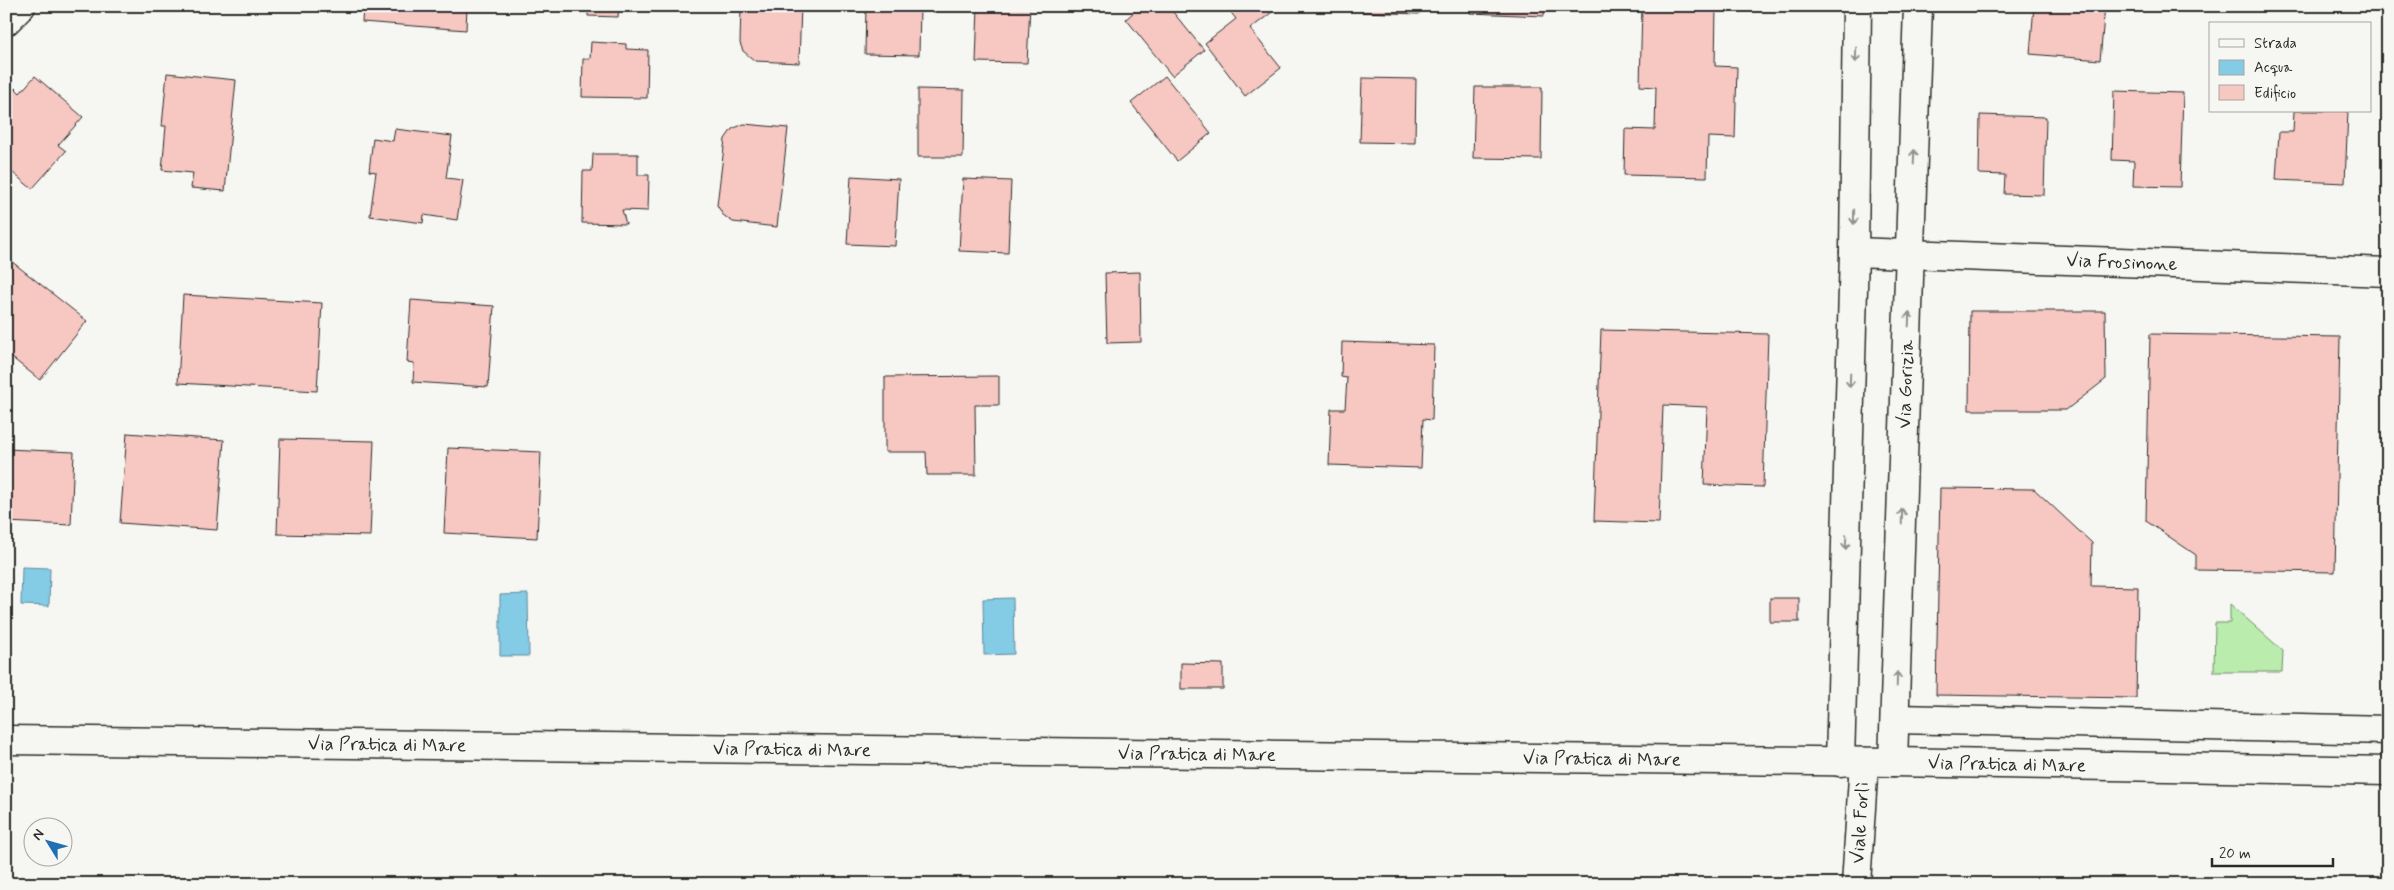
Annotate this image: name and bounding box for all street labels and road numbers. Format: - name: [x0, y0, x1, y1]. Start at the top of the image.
- street label: Via Frosinone: [2066, 247, 2178, 277]
- street label: Via Gorizia: [1892, 339, 1919, 429]
- street label: Via Pratica di Mare: [308, 731, 466, 758]
- street label: Via Pratica di Mare: [713, 736, 871, 763]
- street label: Via Pratica di Mare: [1118, 740, 1276, 767]
- street label: Via Pratica di Mare: [1523, 745, 1681, 772]
- street label: Via Pratica di Mare: [1928, 750, 2086, 778]
- street label: Viale Forlì: [1845, 782, 1875, 865]

